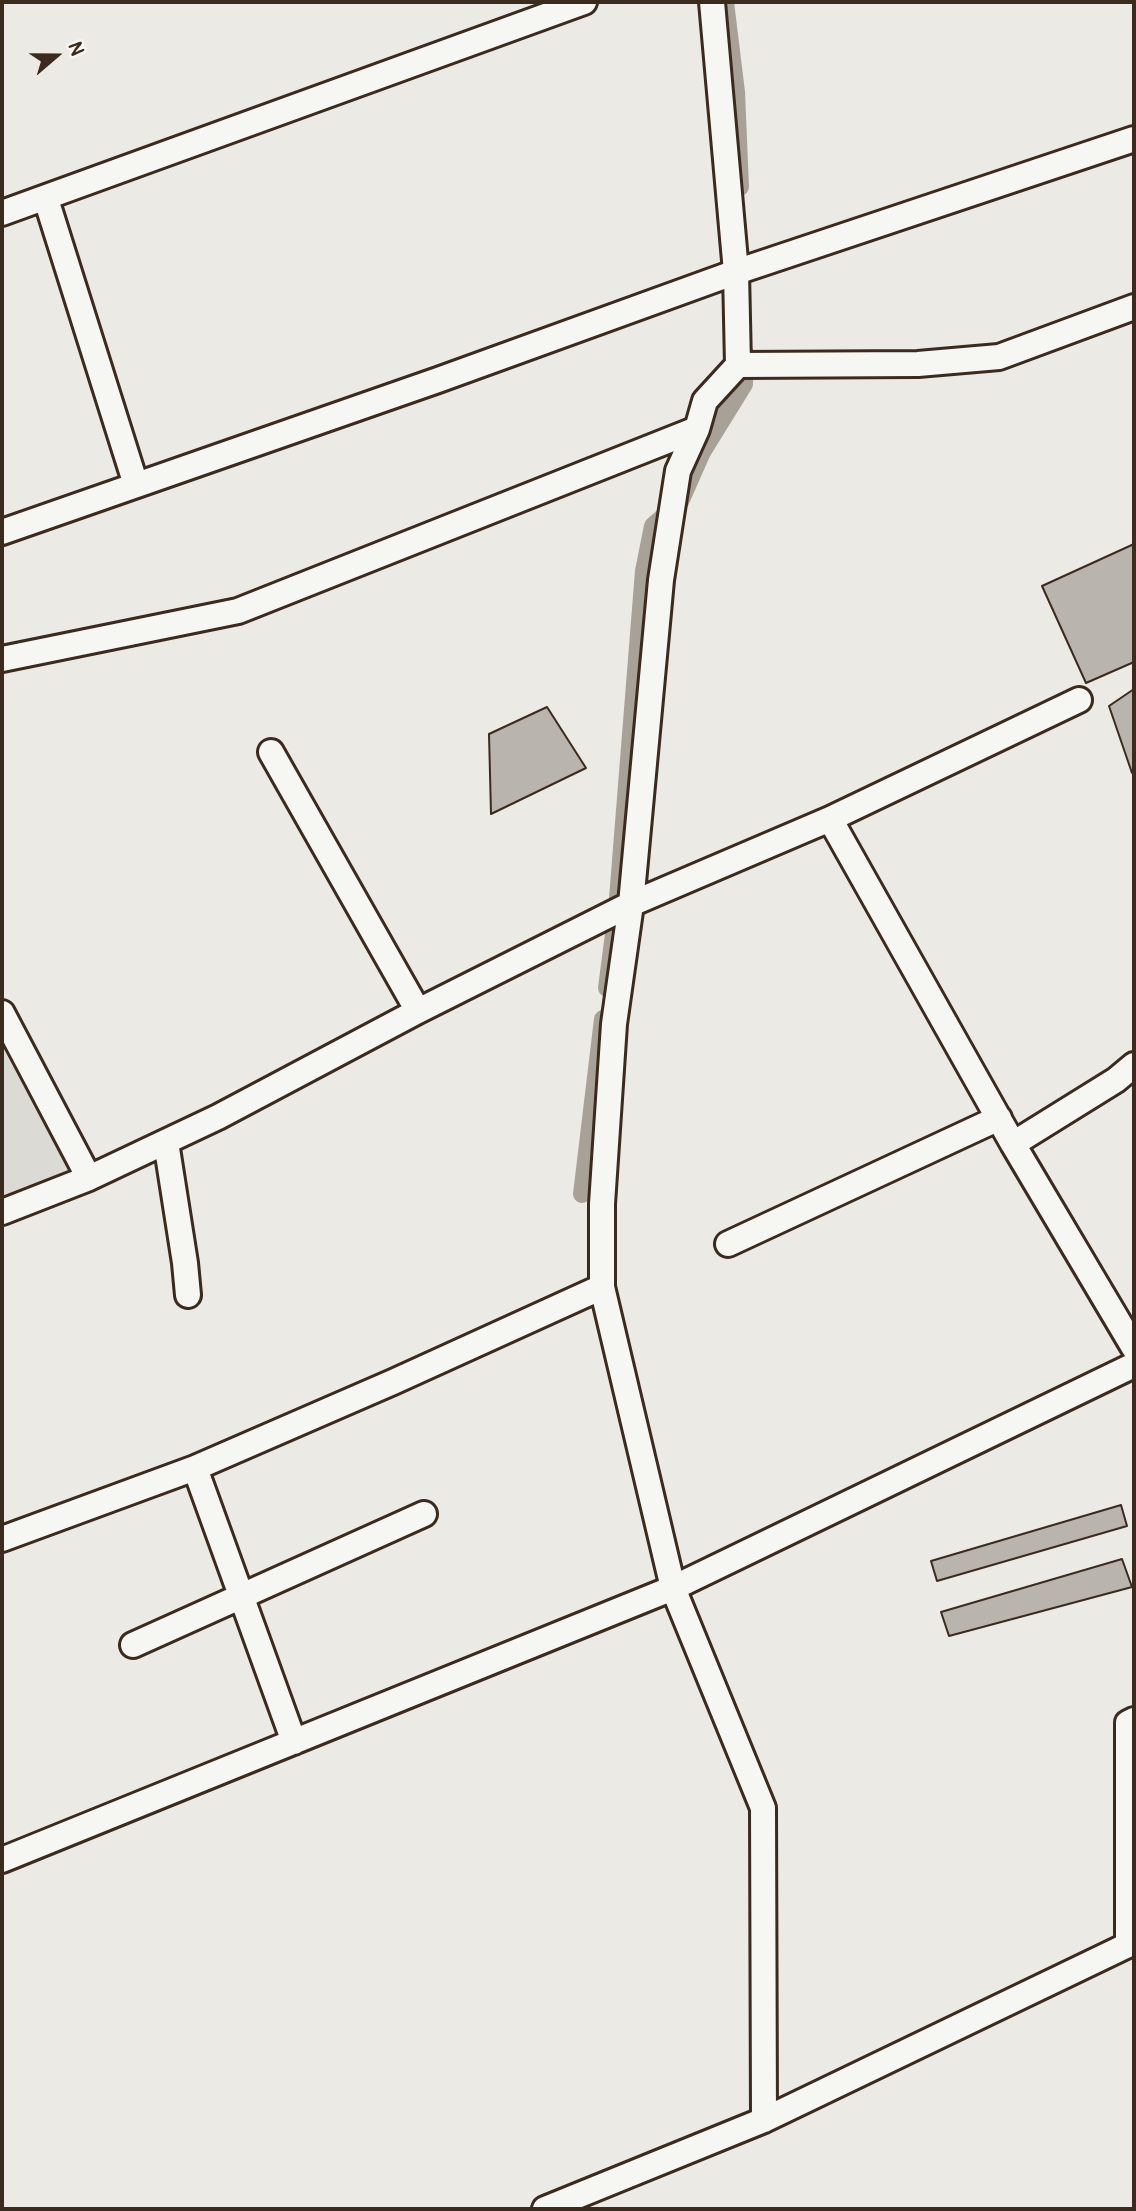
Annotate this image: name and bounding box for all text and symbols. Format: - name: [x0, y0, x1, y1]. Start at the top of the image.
- north arrow: [21, 21, 91, 91]
- text: N: [62, 39, 89, 59]

